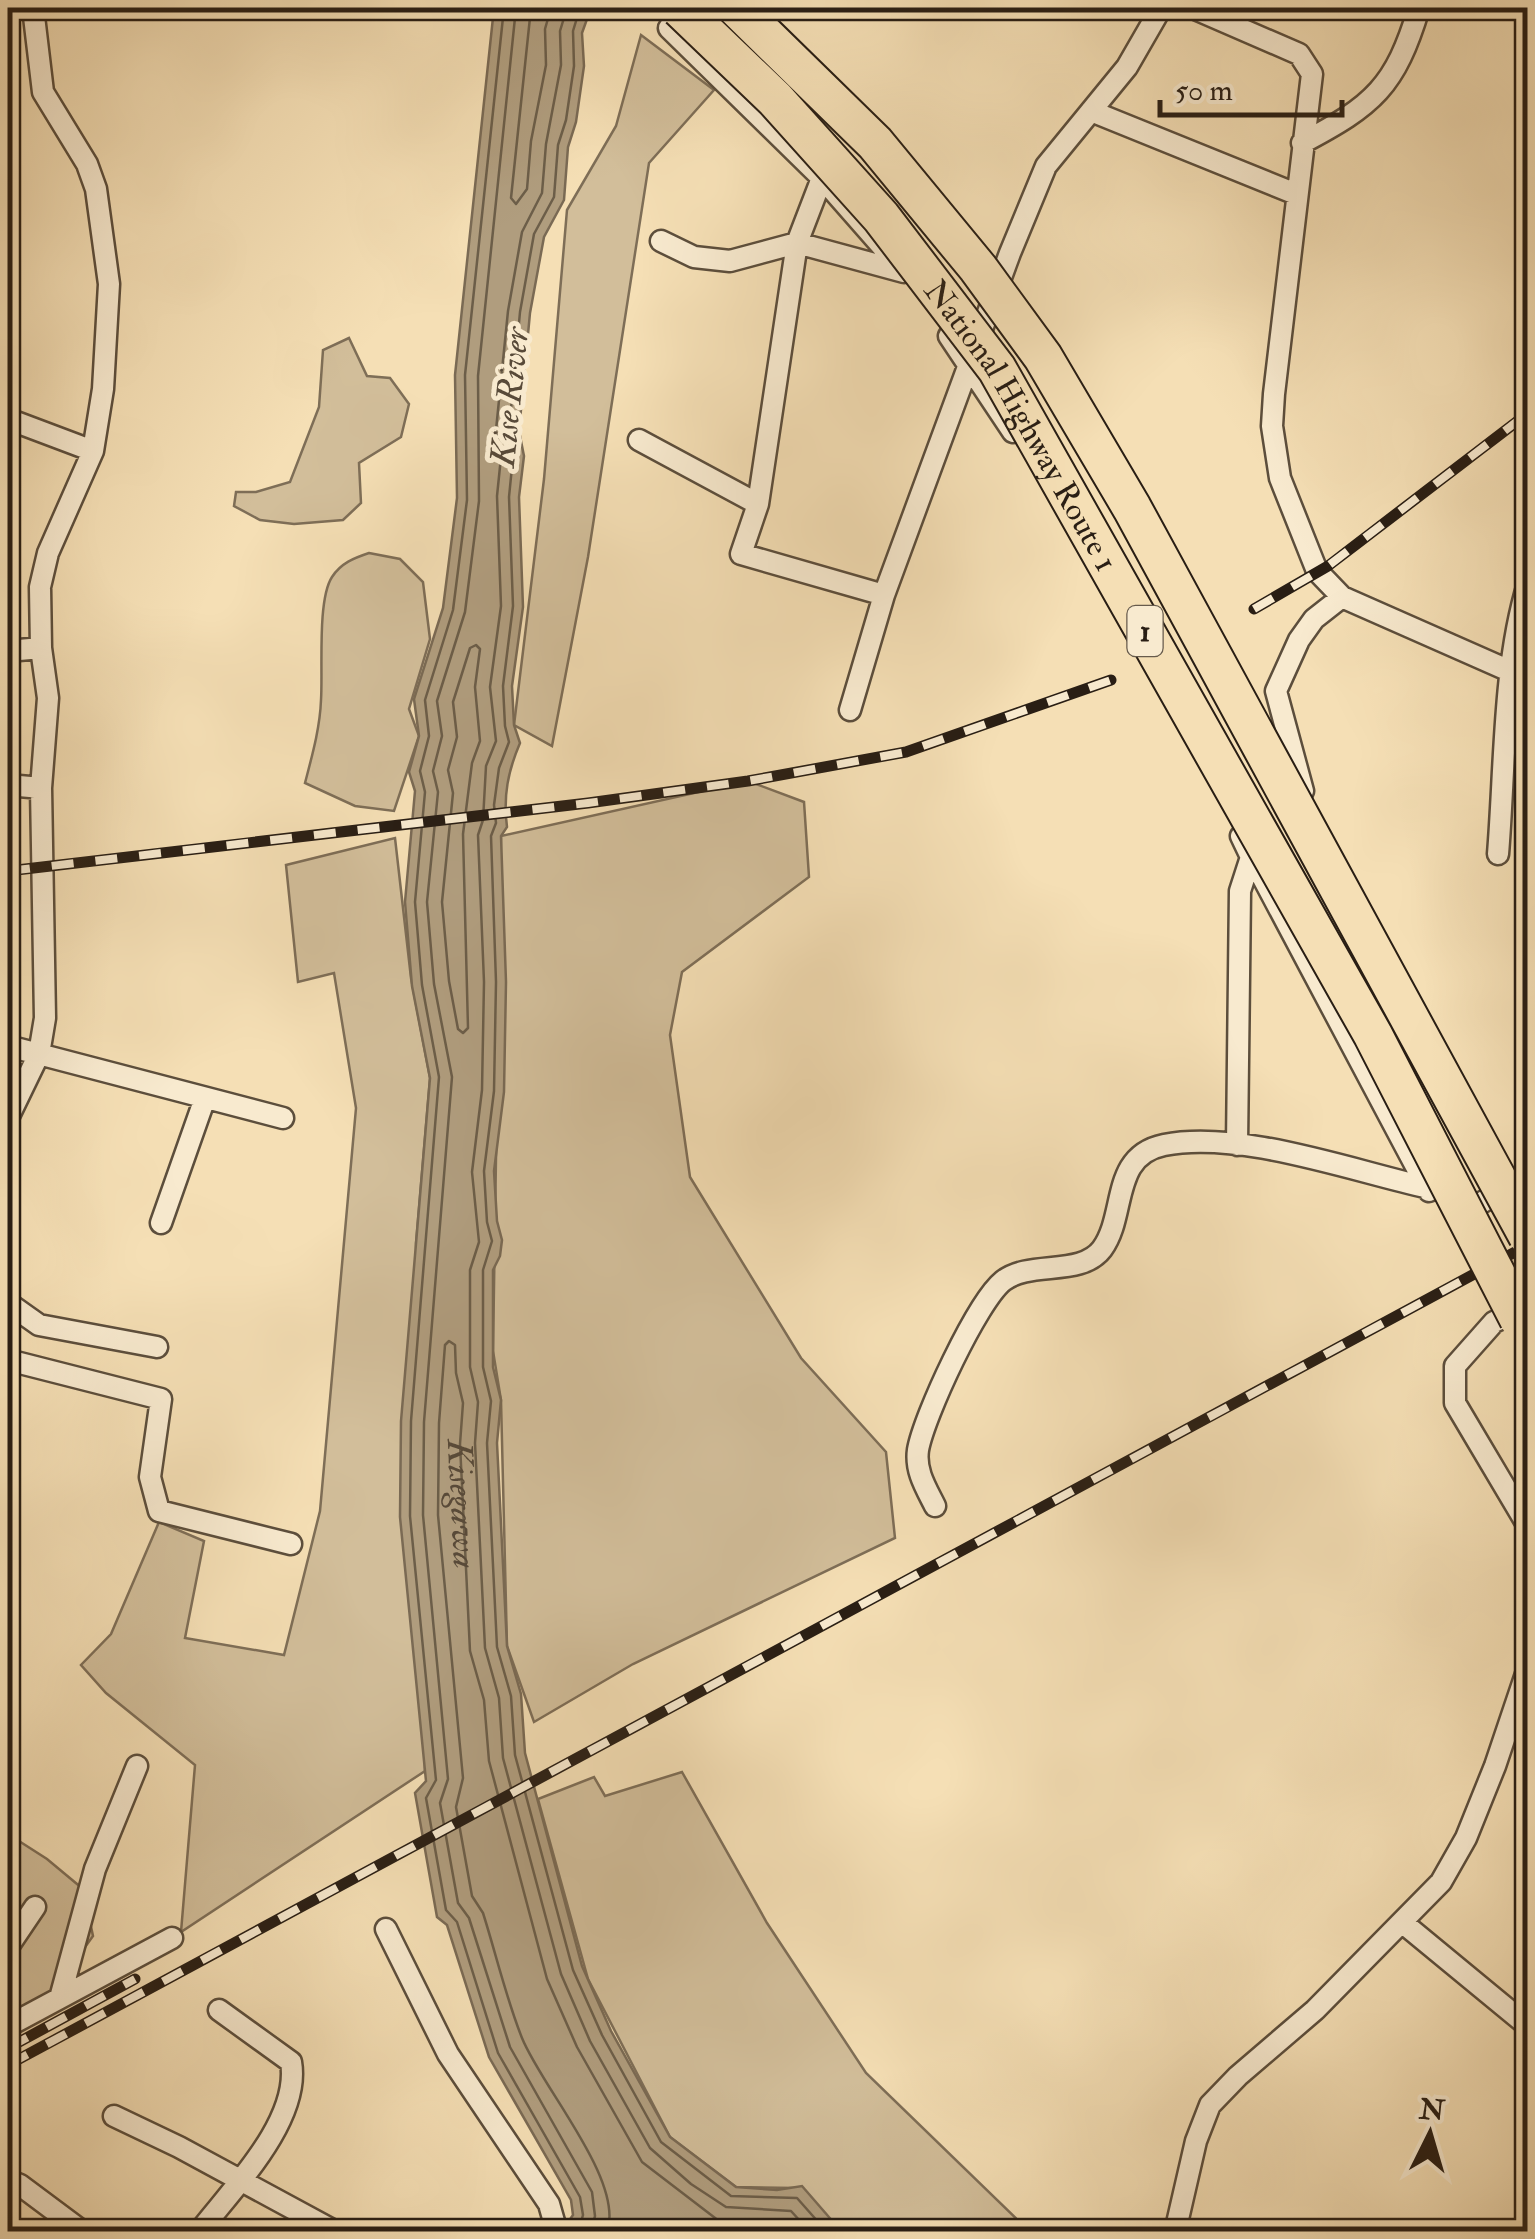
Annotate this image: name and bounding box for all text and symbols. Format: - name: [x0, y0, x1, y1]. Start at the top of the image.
- scale bar: [1160, 55, 1342, 117]
- text: 50 m: [1175, 72, 1233, 109]
- street label: National Highway Route 1: [915, 272, 1126, 579]
- water label: Kise River: [481, 323, 539, 471]
- road number: 1: [1128, 606, 1162, 656]
- water label: Kisegawa: [437, 1436, 487, 1569]
- north arrow: [1380, 2084, 1480, 2184]
- text: N: [1417, 2092, 1447, 2129]

